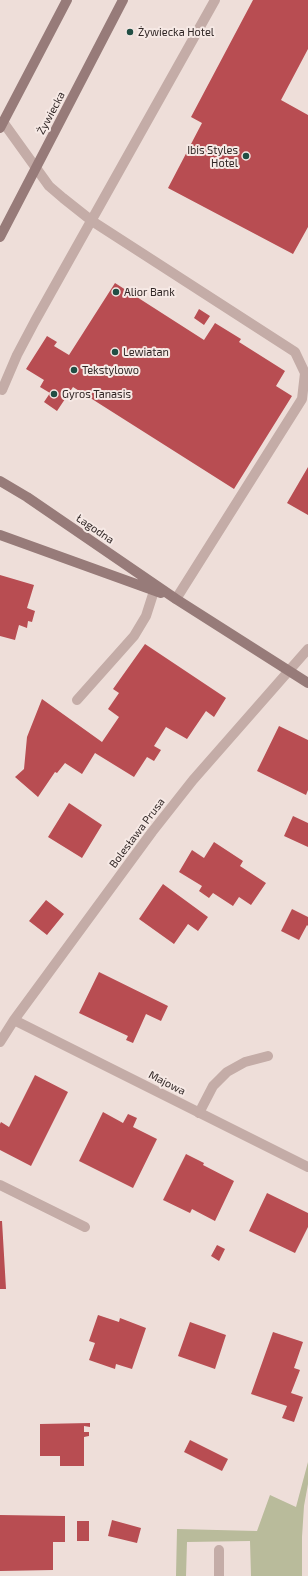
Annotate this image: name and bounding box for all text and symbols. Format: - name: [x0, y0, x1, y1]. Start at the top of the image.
- place label: Żywiecka Hotel: [138, 25, 214, 39]
- marker: Żywiecka Hotel: [125, 27, 135, 37]
- street label: Żywiecka: [34, 89, 68, 137]
- place label: Ibis Styles Hotel: [187, 143, 238, 169]
- marker: Ibis Styles Hotel: [241, 151, 251, 161]
- place label: Alior Bank: [124, 285, 175, 299]
- marker: Alior Bank: [111, 287, 121, 297]
- place label: Lewiatan: [123, 345, 169, 359]
- marker: Lewiatan: [110, 347, 120, 357]
- place label: Tekstylowo: [82, 363, 139, 377]
- marker: Tekstylowo: [69, 365, 79, 375]
- place label: Gyros Tanasis: [62, 387, 131, 401]
- marker: Gyros Tanasis: [49, 389, 59, 399]
- street label: Łagodna: [74, 512, 116, 546]
- street label: Bolesława Prusa: [107, 796, 167, 870]
- street label: Majowa: [146, 1068, 188, 1098]

